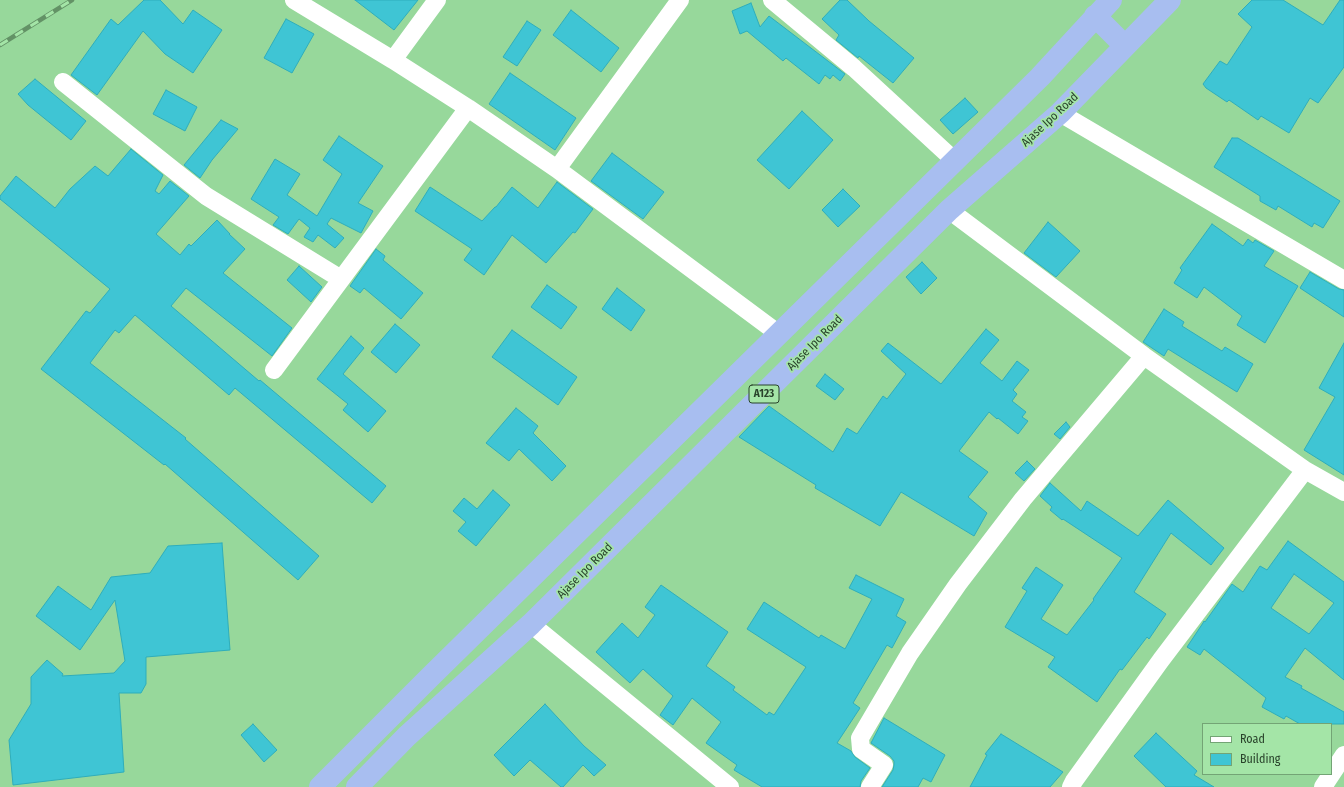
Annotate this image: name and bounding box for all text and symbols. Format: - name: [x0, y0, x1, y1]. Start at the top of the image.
- street label: Ajase Ipo Road: [1019, 90, 1081, 150]
- street label: Ajase Ipo Road: [784, 312, 846, 374]
- road number: A123: [749, 385, 779, 403]
- street label: Ajase Ipo Road: [554, 540, 616, 602]
- legend: [1202, 723, 1332, 775]
- text: Road: [1240, 732, 1265, 746]
- text: Building: [1240, 752, 1280, 766]

